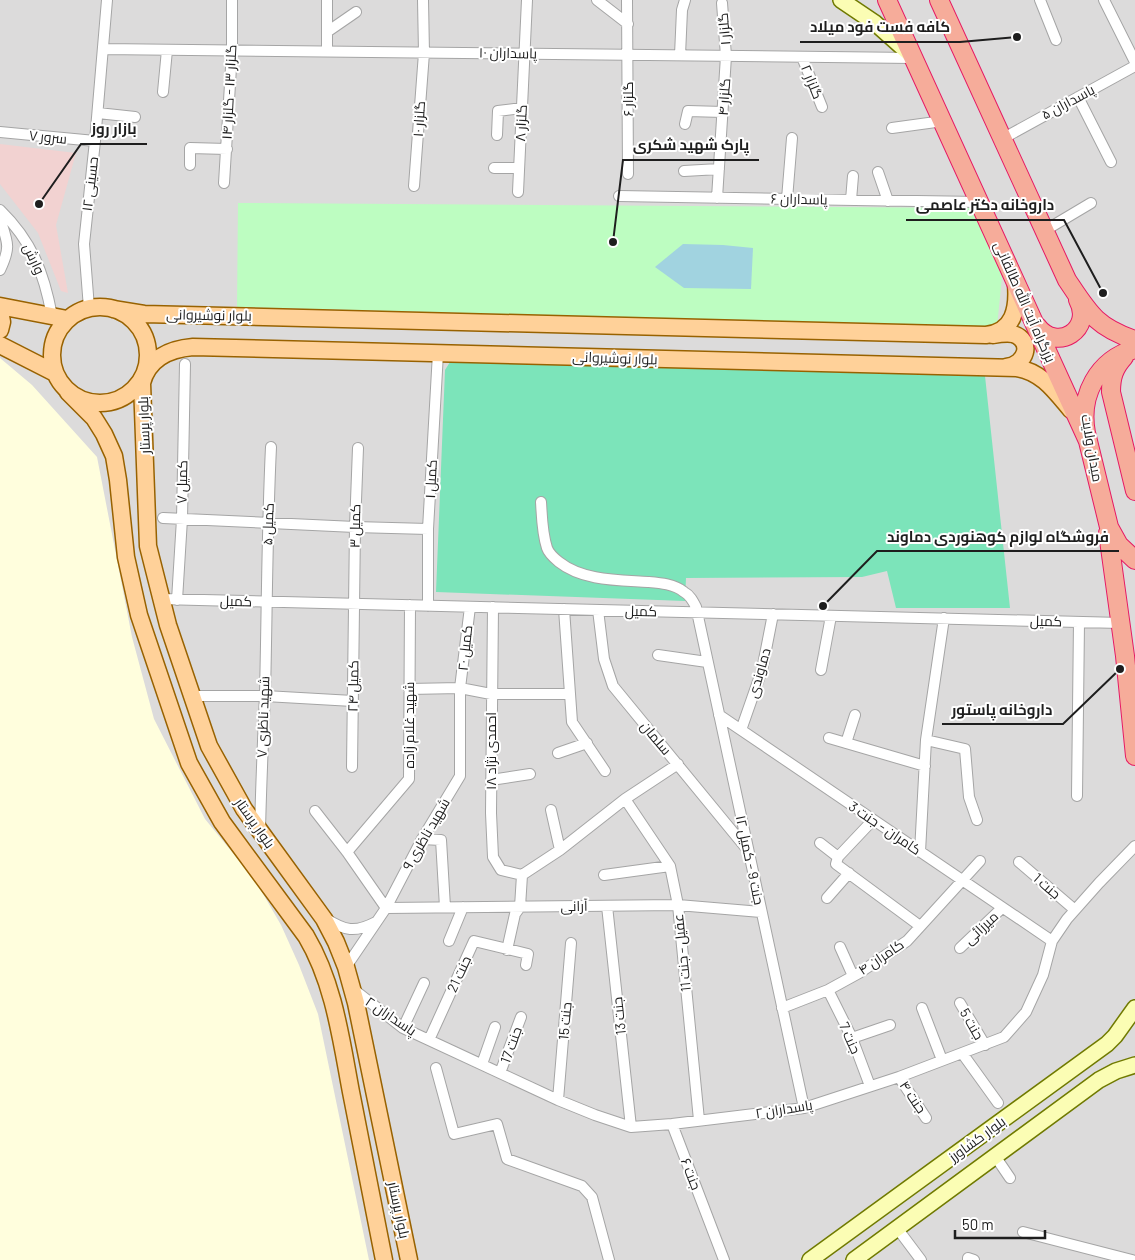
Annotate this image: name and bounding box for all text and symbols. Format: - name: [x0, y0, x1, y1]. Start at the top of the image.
- street label: گلزار ۱: [714, 12, 733, 46]
- callout: کافه فست فود میلاد: [800, 12, 960, 42]
- text: کافه فست فود میلاد: [810, 17, 950, 36]
- street label: پاسداران ١٠: [479, 43, 537, 64]
- street label: گلزار ۱۳ - گلزار ۱۴: [218, 44, 239, 140]
- street label: گلزار ۲: [798, 62, 827, 101]
- street label: گلزار ۴: [714, 78, 733, 116]
- street label: پاسداران ۵: [1038, 80, 1098, 124]
- street label: گلزار ۶: [619, 82, 636, 116]
- street label: گلزار ۱۰: [409, 100, 428, 138]
- street label: گلزار ۸: [511, 104, 530, 142]
- callout: بازار روز: [81, 114, 147, 144]
- text: بازار روز: [90, 119, 137, 138]
- street label: سرور ۷: [28, 126, 68, 147]
- callout: پارک شهید شکری: [623, 130, 759, 160]
- text: پارک شهید شکری: [633, 135, 750, 156]
- street label: حسینی ۱۲: [78, 156, 101, 212]
- street label: پاسداران ۶: [770, 190, 828, 210]
- callout: داروخانه دکتر عاصمی: [906, 190, 1064, 220]
- text: داروخانه دکتر عاصمی: [916, 195, 1054, 214]
- street label: بزرگراه آیت الله طالقانی: [991, 239, 1060, 365]
- street label: وارش: [20, 241, 49, 277]
- street label: بلوار نوشیروانی: [166, 305, 252, 324]
- street label: بلوار نوشیروانی: [572, 348, 658, 367]
- street label: بلوار پرستار: [134, 396, 155, 455]
- street label: میدان ولایت: [1078, 413, 1107, 483]
- street label: کمیل ۱: [421, 459, 440, 499]
- street label: کمیل ۷: [173, 460, 190, 504]
- street label: کمیل ۵: [258, 502, 277, 546]
- street label: کمیل ۳: [346, 504, 363, 548]
- callout: فروشگاه لوازم کوهنوردی دماوند: [877, 521, 1119, 551]
- text: فروشگاه لوازم کوهنوردی دماوند: [887, 527, 1109, 547]
- street label: کمیل: [220, 592, 252, 609]
- street label: کمیل: [625, 602, 657, 619]
- street label: کمیل: [1030, 612, 1062, 629]
- street label: کمیل ۲۰: [454, 624, 475, 672]
- street label: دماوندی: [743, 646, 774, 700]
- street label: کمیل ۲۴: [344, 660, 361, 712]
- street label: شهید ناظری ۷: [253, 676, 272, 758]
- street label: شهید غلام زاده: [400, 682, 419, 768]
- callout: داروخانه پاستور: [942, 694, 1063, 724]
- text: داروخانه پاستور: [951, 700, 1052, 721]
- street label: احمدی نژاد ۱۸: [482, 712, 499, 790]
- street label: سلمان: [637, 717, 675, 758]
- street label: بلوار پرستار: [230, 793, 279, 852]
- street label: شهید ناظری ۹: [398, 795, 453, 873]
- street label: کامران - جنت 3: [846, 797, 925, 858]
- street label: جنت 9 - کمیل ۱۲: [733, 814, 768, 906]
- street label: جنت 1: [1030, 869, 1065, 902]
- street label: آرانی: [560, 897, 588, 914]
- street label: میرزائی: [960, 907, 1001, 948]
- street label: عقیل - جنت 11: [669, 913, 694, 993]
- street label: کامران ۴: [855, 935, 907, 978]
- street label: جنت 21: [443, 953, 474, 995]
- street label: پاسداران ۲: [362, 992, 420, 1041]
- street label: جنت 13: [608, 996, 629, 1036]
- street label: جنت 15: [554, 1001, 575, 1041]
- street label: جنت 5: [957, 1005, 988, 1042]
- street label: جنت 7: [836, 1019, 865, 1056]
- street label: جنت 17: [496, 1024, 525, 1065]
- street label: جنت ۴: [896, 1077, 930, 1116]
- street label: پاسداران ۲: [754, 1096, 814, 1123]
- street label: بلوار کشاورز: [944, 1112, 1009, 1166]
- street label: جنت ۶: [678, 1155, 705, 1192]
- street label: بلوار پرستار: [383, 1179, 414, 1240]
- scale bar: [955, 1208, 1045, 1240]
- text: 50 m: [962, 1215, 994, 1233]

